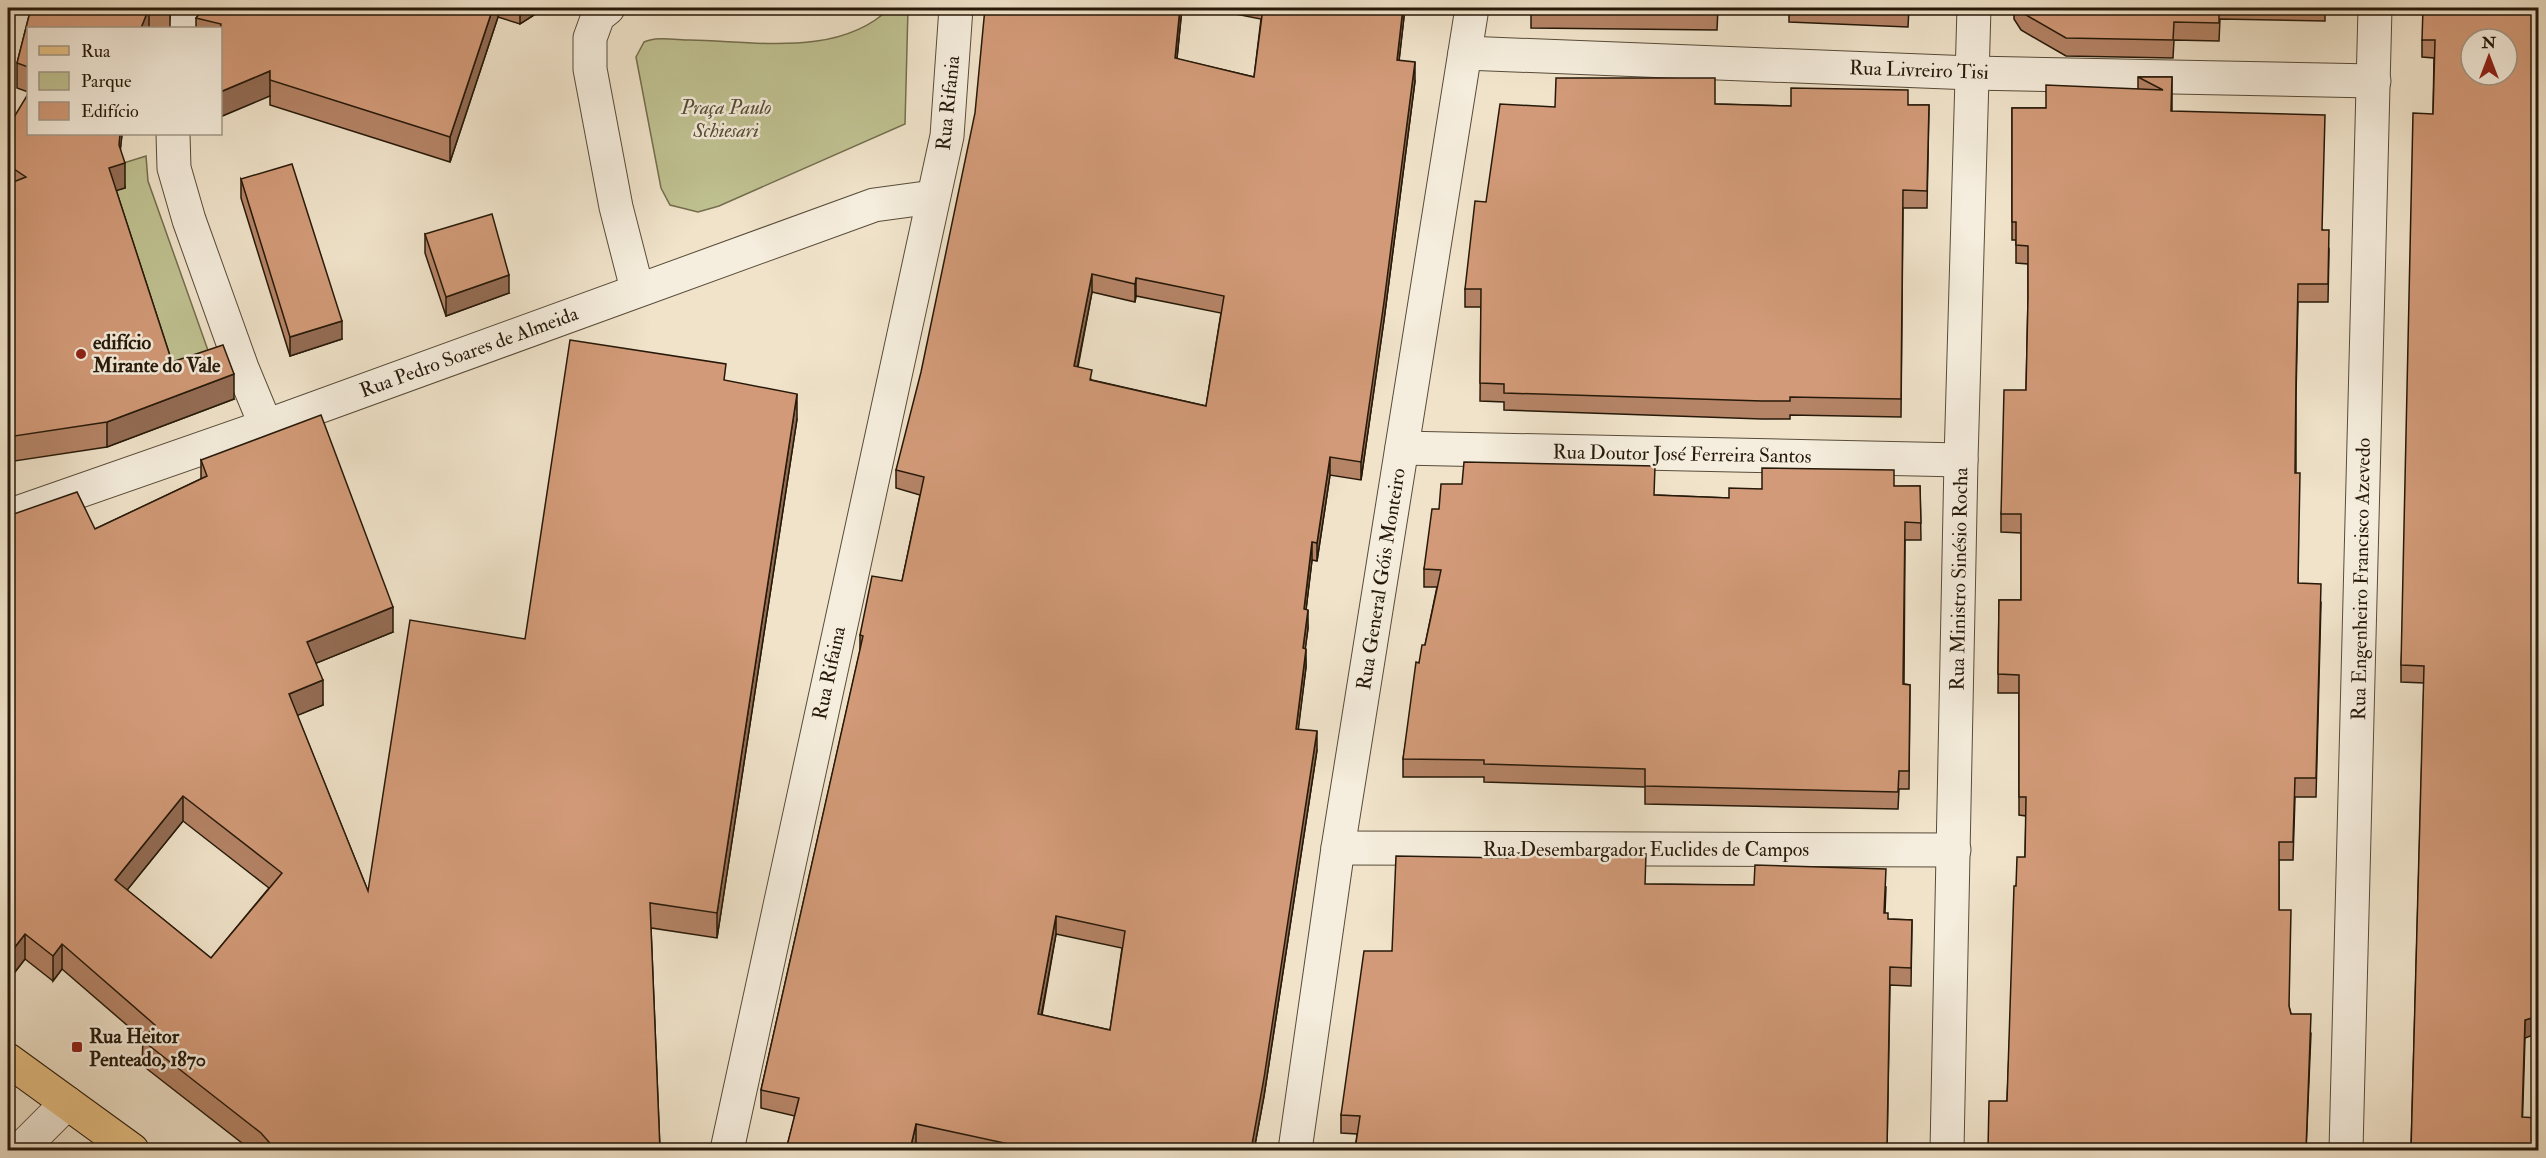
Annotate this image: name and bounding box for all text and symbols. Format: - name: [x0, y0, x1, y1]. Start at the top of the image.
- legend: [27, 27, 222, 135]
- north arrow: [2459, 27, 2519, 87]
- text: N: [2481, 33, 2497, 53]
- text: Rua: [81, 40, 111, 63]
- street label: Rua Rifania: [931, 54, 965, 152]
- street label: Rua Livreiro Tisi: [1849, 55, 1989, 85]
- text: Parque: [81, 70, 132, 93]
- park label: Praça Paulo Schiesari: [680, 95, 771, 143]
- text: Edifício: [81, 100, 139, 123]
- street label: Rua Pedro Soares de Almeida: [356, 301, 582, 403]
- place label: edifício Mirante do Vale: [92, 330, 221, 378]
- marker: edifício Mirante do Vale: [74, 347, 88, 361]
- street label: Rua Engenheiro Francisco Azevedo: [2346, 438, 2376, 720]
- street label: Rua Doutor José Ferreira Santos: [1552, 439, 1812, 469]
- street label: Rua General Góis Monteiro: [1351, 466, 1411, 692]
- street label: Rua Ministro Sinésio Rocha: [1945, 466, 1973, 691]
- street label: Rua Rifaina: [807, 623, 851, 722]
- street label: Rua Desembargador Euclides de Campos: [1483, 837, 1809, 863]
- place label: Rua Heitor Penteado, 1870: [89, 1024, 206, 1072]
- marker: Rua Heitor Penteado, 1870: [70, 1040, 84, 1054]

